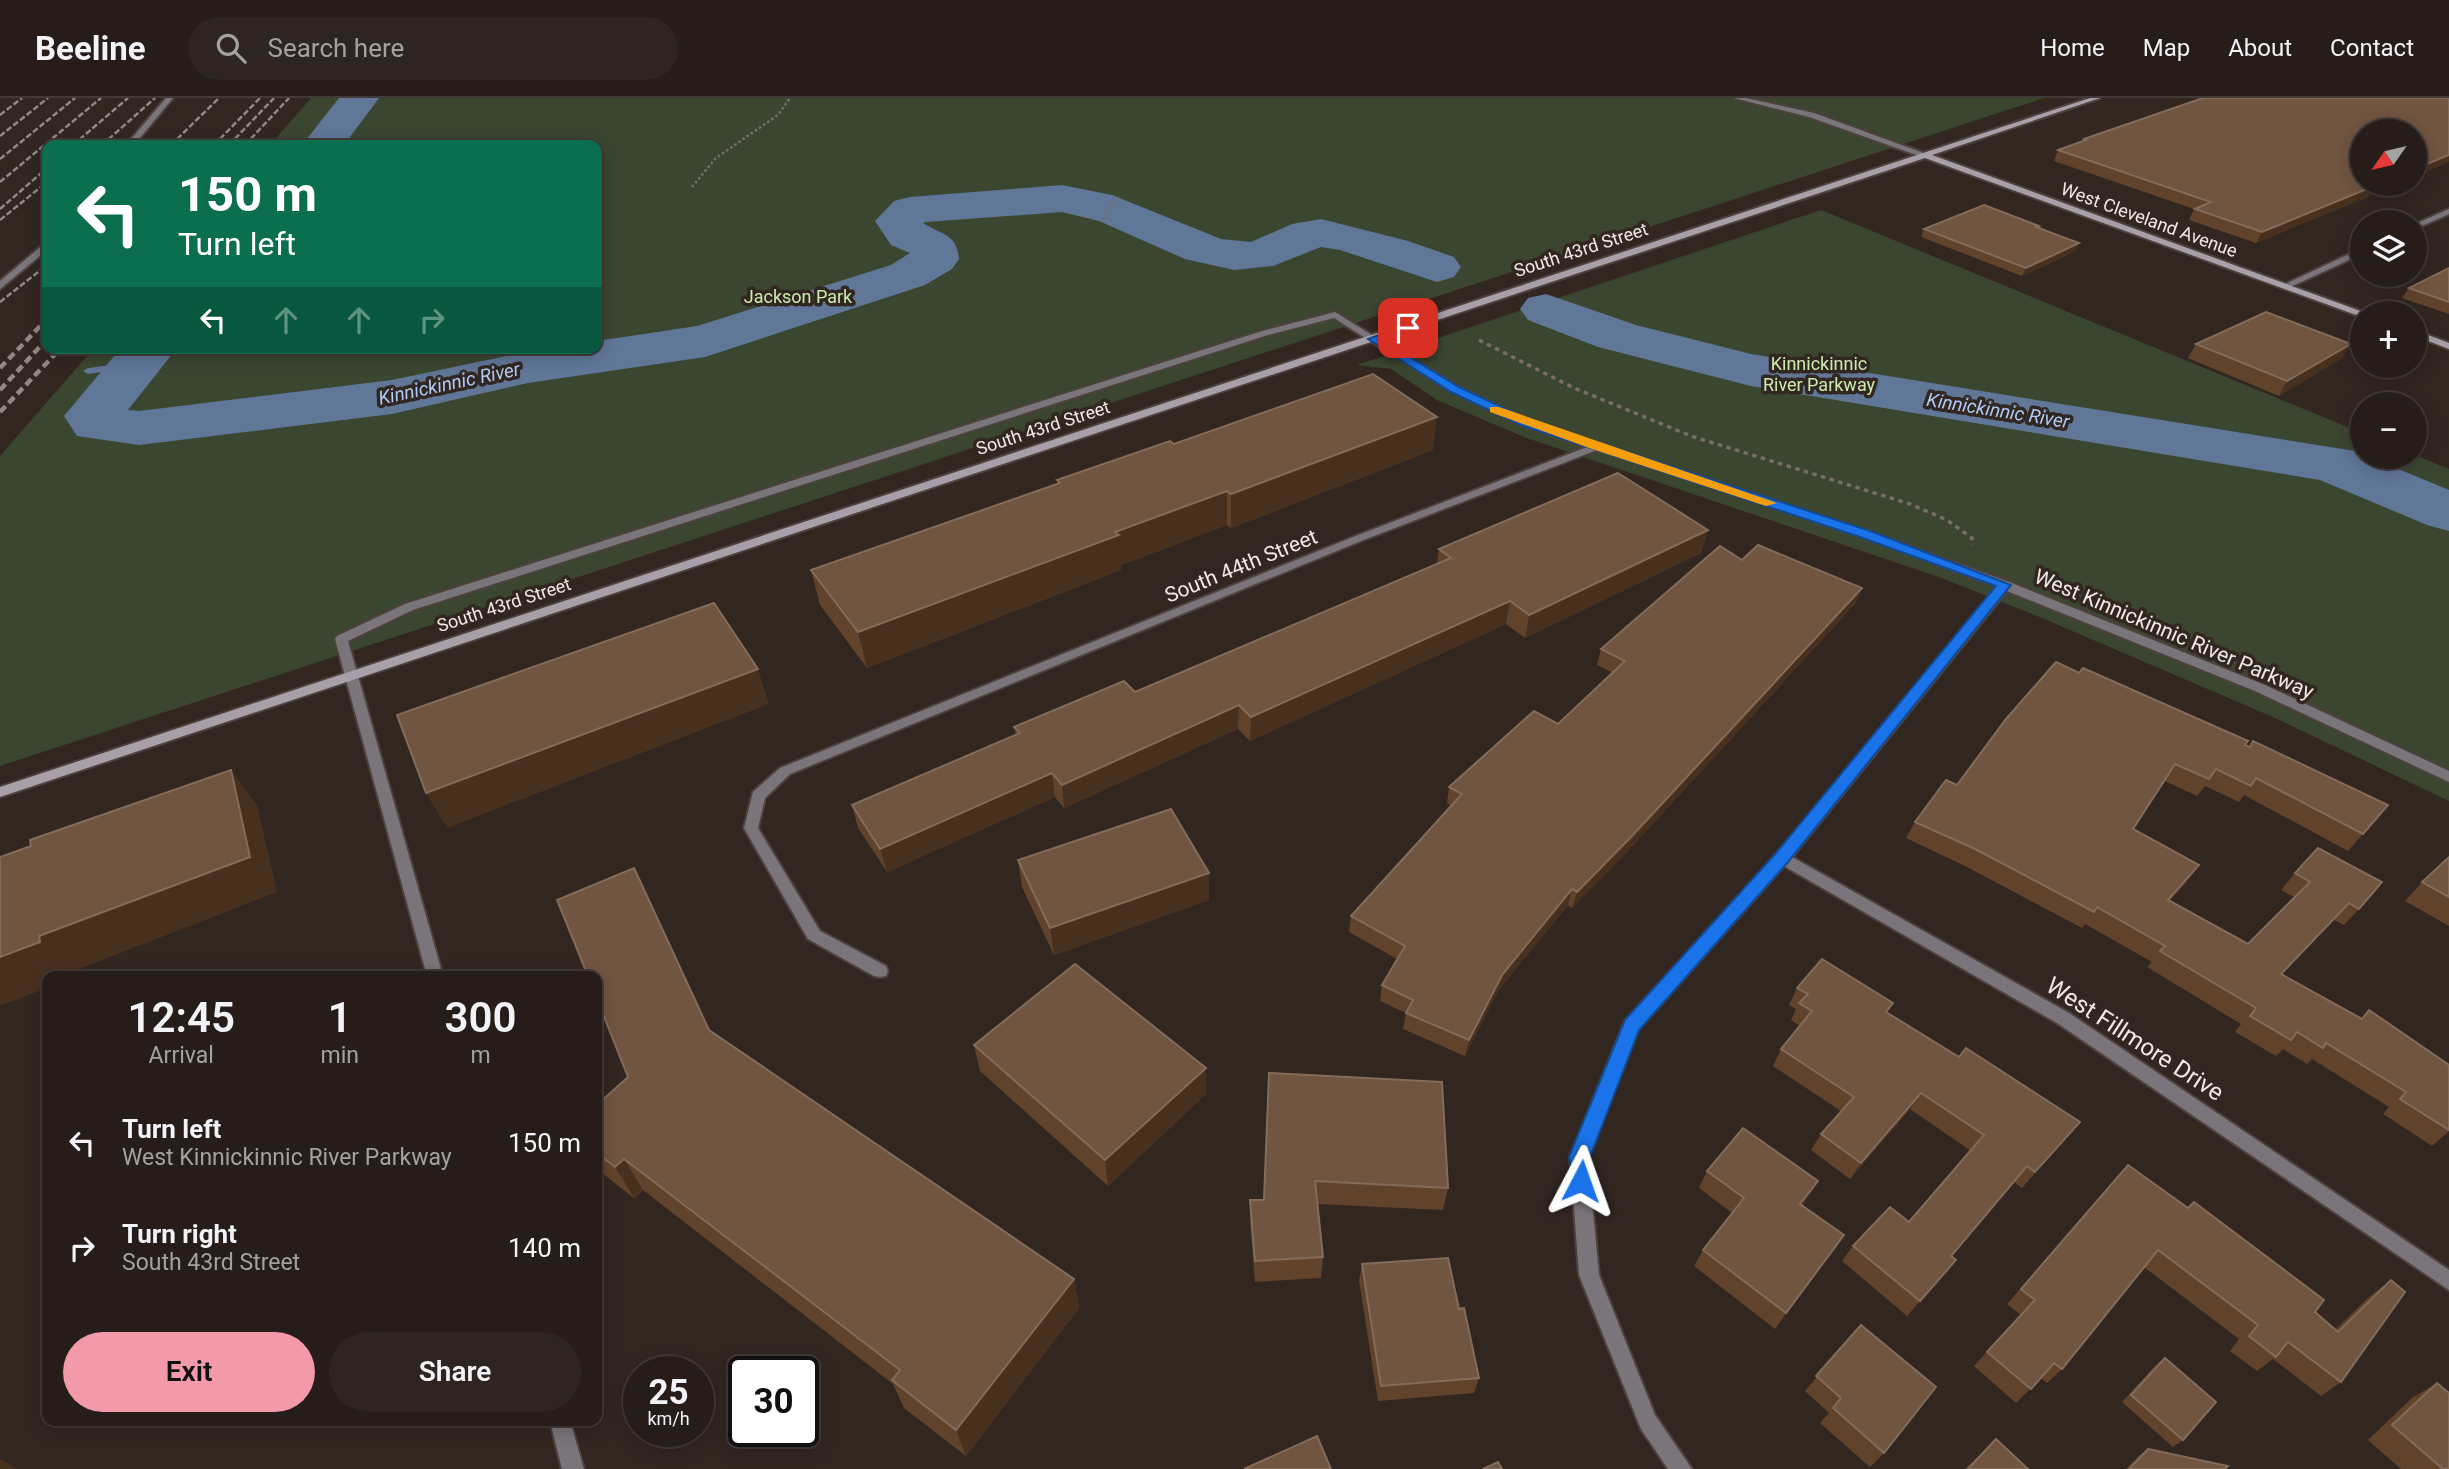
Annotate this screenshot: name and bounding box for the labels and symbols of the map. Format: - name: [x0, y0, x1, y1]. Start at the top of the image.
- north arrow: [2350, 119, 2427, 196]
- street label: West Cleveland Avenue: [2058, 178, 2240, 261]
- street label: South 43rd Street: [1511, 218, 1650, 281]
- park label: Jackson Park: [744, 286, 853, 307]
- pin: [1378, 298, 1438, 358]
- park label: Kinnickinnic River Parkway: [1763, 353, 1876, 395]
- water label: Kinnickinnic River: [376, 357, 523, 410]
- water label: Kinnickinnic River: [1925, 388, 2072, 433]
- street label: South 43rd Street: [973, 396, 1112, 459]
- street label: South 44th Street: [1161, 524, 1321, 608]
- street label: West Kinnickinnic River Parkway: [2031, 564, 2317, 704]
- street label: South 43rd Street: [434, 573, 573, 636]
- street label: West Fillmore Drive: [2041, 971, 2229, 1107]
- position arrow: [1544, 1144, 1618, 1218]
- speed limit sign: 30: [728, 1356, 819, 1447]

